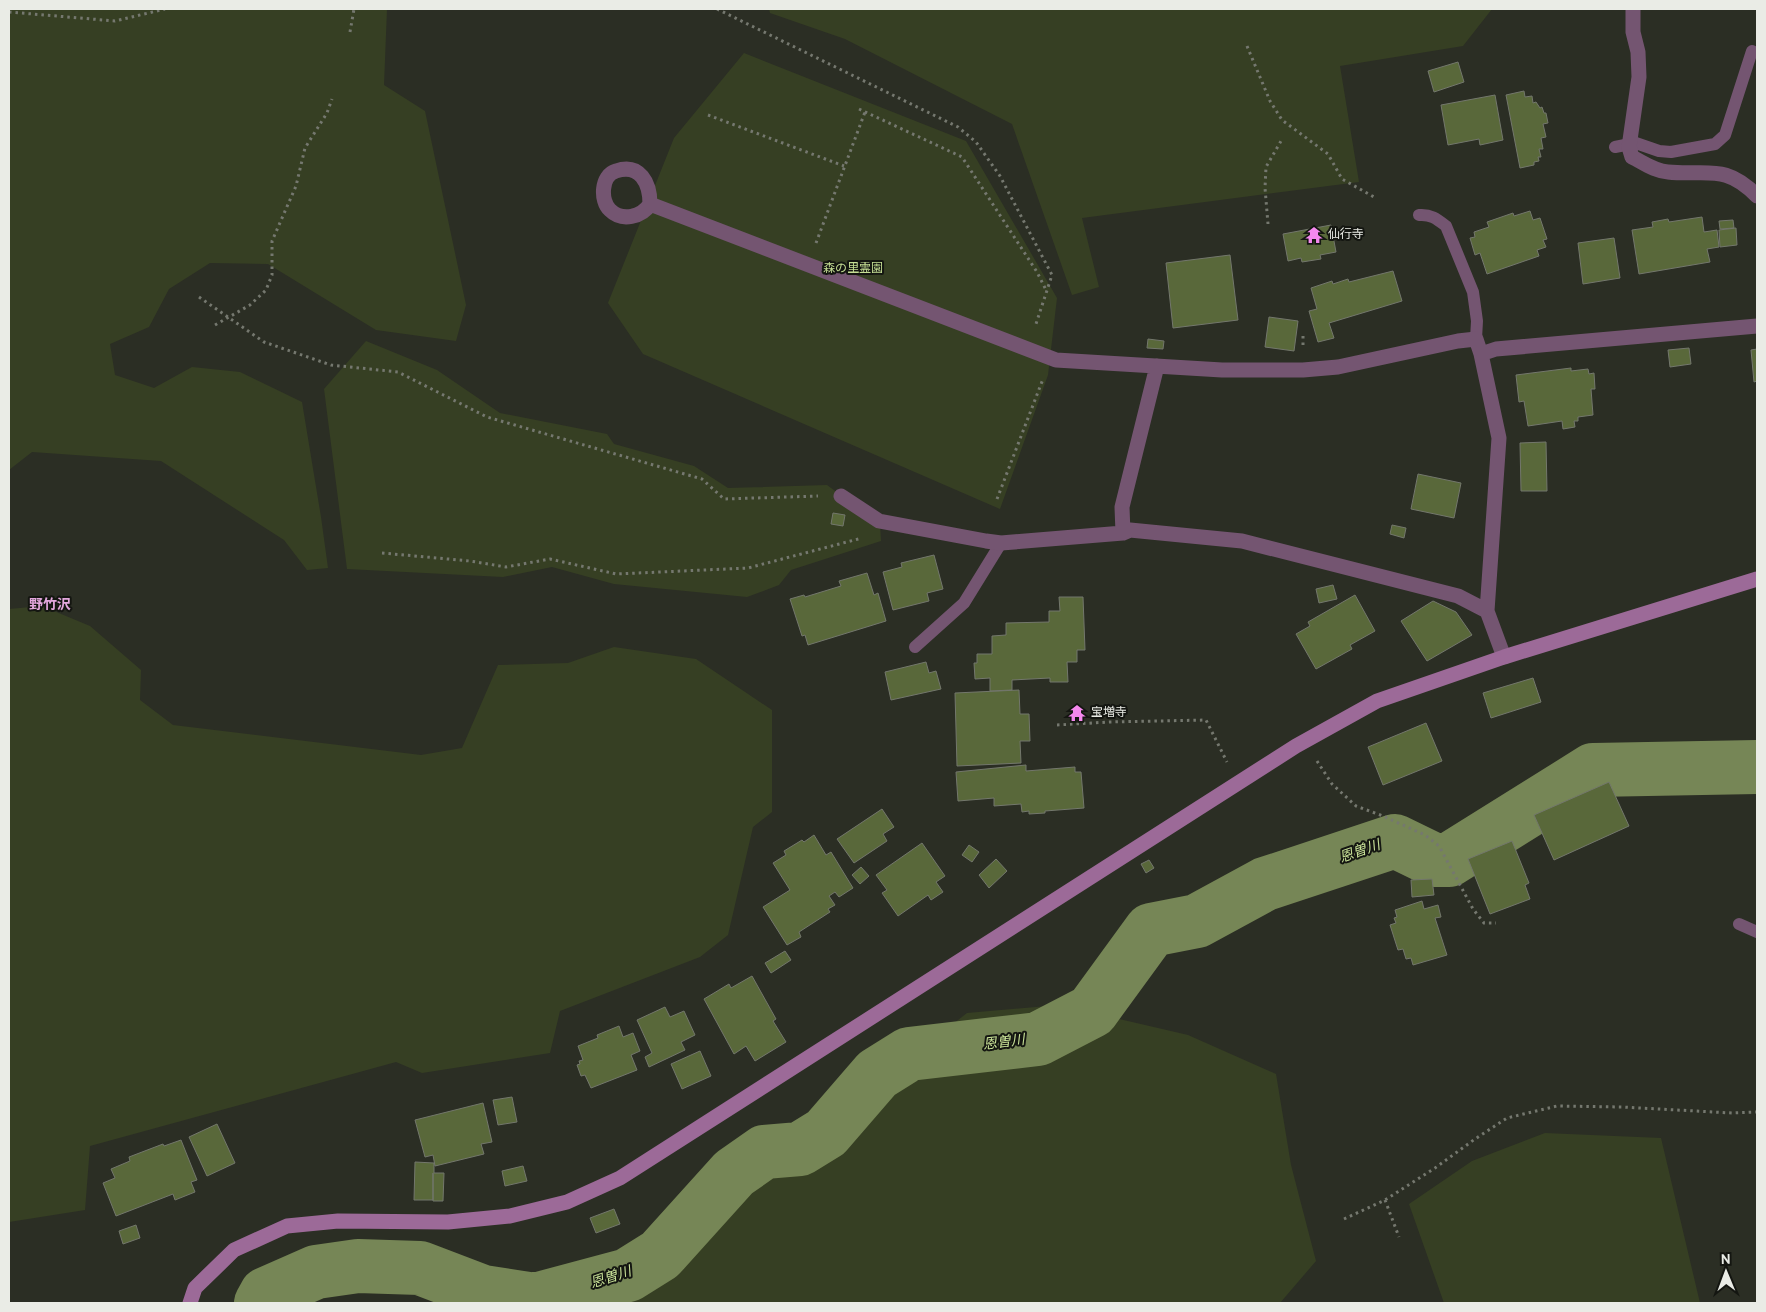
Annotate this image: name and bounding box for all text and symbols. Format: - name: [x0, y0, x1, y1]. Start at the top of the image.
- temple icon: 仙行寺: [1304, 225, 1324, 245]
- place label: 仙行寺: [1328, 227, 1364, 243]
- park label: 森の里霊園: [823, 261, 883, 277]
- district label: 野竹沢: [29, 597, 71, 614]
- temple icon: 宝増寺: [1067, 703, 1087, 723]
- place label: 宝増寺: [1091, 705, 1127, 721]
- water label: 恩曽川: [1337, 836, 1385, 867]
- water label: 恩曽川: [982, 1032, 1028, 1054]
- north arrow: [1701, 1247, 1751, 1297]
- text: N: [1721, 1252, 1731, 1269]
- water label: 恩曽川: [588, 1263, 636, 1293]

